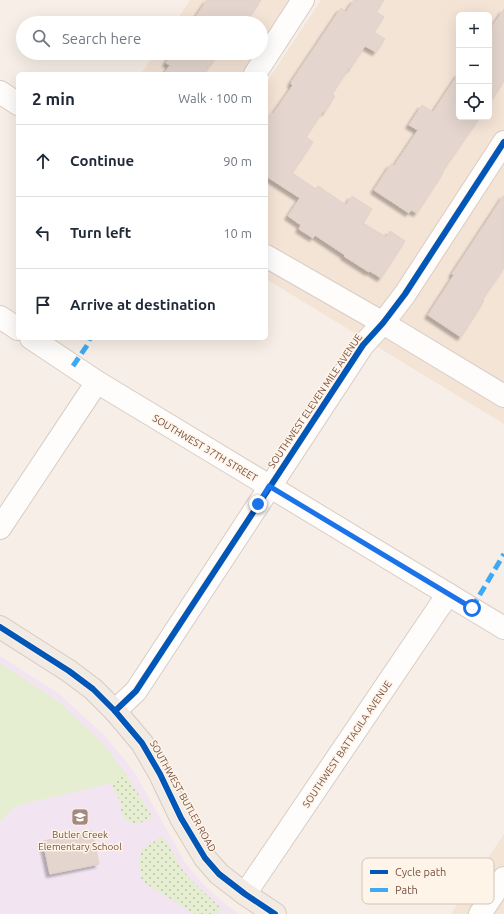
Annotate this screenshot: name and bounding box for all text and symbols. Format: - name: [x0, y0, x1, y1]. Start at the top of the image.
- map controls: [456, 12, 492, 120]
- button: +: [456, 12, 492, 48]
- search box: [16, 16, 268, 60]
- icon: search: [30, 27, 52, 49]
- text: Search here: [62, 30, 141, 47]
- button: −: [456, 48, 492, 84]
- button: locate: [456, 84, 492, 120]
- text: 2 min: [32, 89, 75, 108]
- text: Walk · 100 m: [178, 91, 252, 105]
- icon: ahead: [32, 150, 54, 172]
- text: Continue: [70, 152, 134, 169]
- text: 90 m: [223, 154, 252, 168]
- icon: left: [32, 222, 54, 244]
- text: Turn left: [70, 224, 131, 241]
- text: 10 m: [223, 226, 252, 240]
- icon: arrive: [32, 294, 54, 316]
- text: Arrive at destination: [70, 296, 216, 313]
- street label: SOUTHWEST ELEVEN MILE AVENUE: [266, 331, 364, 470]
- street label: SOUTHWEST 37TH STREET: [151, 412, 260, 484]
- route end: [249, 495, 267, 513]
- route start: [463, 599, 481, 617]
- street label: SOUTHWEST BATTAGILA AVENUE: [300, 678, 394, 810]
- street label: SOUTHWEST BUTLER ROAD: [148, 738, 218, 854]
- school or university icon: Butler Creek Elementary School: [70, 807, 90, 827]
- place label: Butler Creek Elementary School: [38, 829, 122, 852]
- legend: [362, 858, 494, 904]
- text: Cycle path: [395, 866, 446, 878]
- text: Path: [395, 884, 418, 896]

